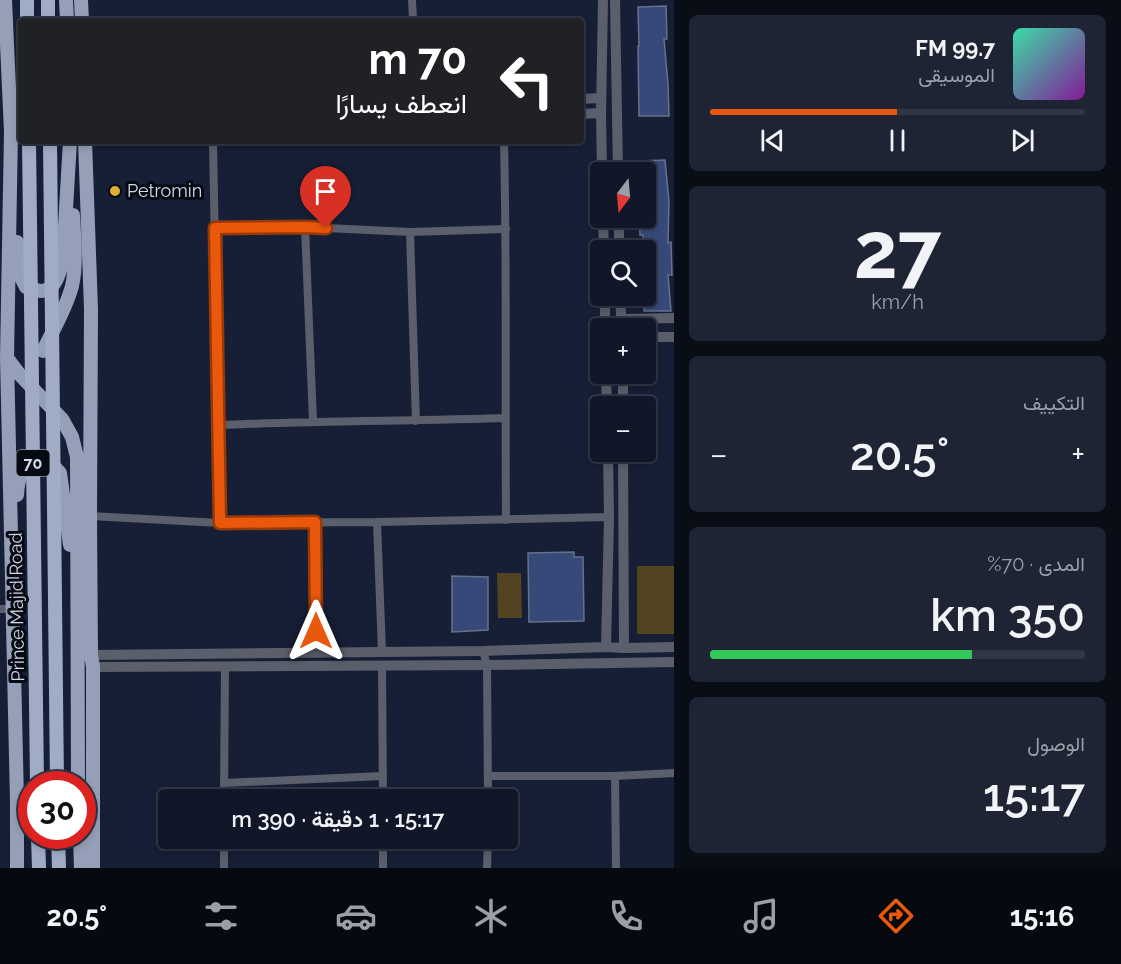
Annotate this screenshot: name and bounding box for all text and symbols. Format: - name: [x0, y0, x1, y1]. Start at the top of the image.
- text: 70 m: [368, 35, 467, 84]
- text: 99.7 FM: [915, 35, 995, 61]
- icon: left: [488, 42, 566, 120]
- text: الموسيقى: [918, 63, 995, 87]
- text: انعطف يسارًا: [335, 88, 467, 119]
- icon: previous: [756, 124, 789, 157]
- icon: pause: [881, 124, 914, 157]
- icon: next: [1006, 124, 1039, 157]
- north arrow: [590, 162, 656, 228]
- map controls: [590, 162, 656, 462]
- pin: [300, 166, 351, 228]
- icon: arrive: [309, 175, 342, 208]
- place label: Petromin: [127, 180, 202, 201]
- marker: Petromin: [108, 184, 122, 198]
- text: 27: [854, 205, 941, 296]
- button: search: [590, 240, 656, 306]
- text: km/h: [871, 290, 924, 314]
- button: +: [590, 318, 656, 384]
- text: التكييف: [1023, 391, 1085, 415]
- button: −: [590, 396, 656, 462]
- text: 20.5°: [850, 428, 949, 481]
- text: −: [710, 435, 728, 474]
- text: +: [1071, 435, 1085, 474]
- road number: 70: [16, 450, 50, 476]
- street label: Prince Majid Road: [5, 532, 28, 682]
- text: المدى · 70%: [987, 552, 1085, 576]
- text: 350 km: [930, 589, 1085, 642]
- position arrow: [284, 599, 348, 663]
- text: الوصول: [1027, 732, 1085, 756]
- text: 15:17: [983, 769, 1085, 822]
- speed limit sign: 30: [18, 771, 96, 849]
- text: 15:17 · 1 دقيقة · 390 m: [232, 806, 444, 832]
- icon: filters: [200, 895, 242, 937]
- icon: car: [335, 895, 377, 937]
- icon: climate: [470, 895, 512, 937]
- icon: phone: [605, 895, 647, 937]
- icon: music: [740, 895, 782, 937]
- icon: directions: [875, 895, 917, 937]
- text: 20.5°: [46, 901, 107, 932]
- text: 15:16: [1010, 901, 1075, 932]

